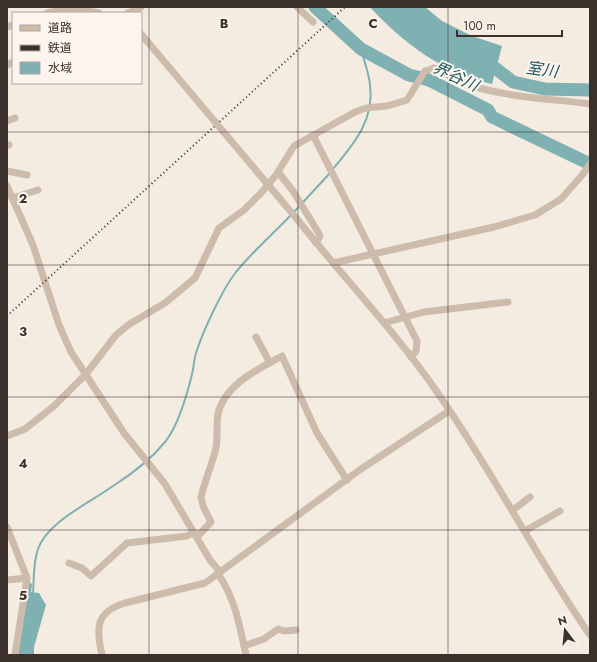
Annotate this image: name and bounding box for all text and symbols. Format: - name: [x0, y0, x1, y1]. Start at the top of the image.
- legend: [12, 12, 142, 84]
- scale bar: [457, 12, 562, 38]
- text: B: [220, 14, 229, 33]
- text: C: [368, 14, 378, 33]
- text: 100 m: [463, 17, 496, 35]
- text: 道路: [48, 19, 72, 37]
- text: 鉄道: [48, 39, 72, 57]
- water label: 界谷川: [429, 56, 484, 98]
- water label: 室川: [524, 56, 561, 83]
- text: 水域: [48, 59, 72, 77]
- text: 2: [19, 189, 27, 208]
- text: 3: [19, 322, 27, 341]
- text: 4: [18, 454, 28, 473]
- text: 5: [19, 586, 27, 605]
- north arrow: [545, 610, 585, 650]
- text: N: [556, 611, 569, 629]

